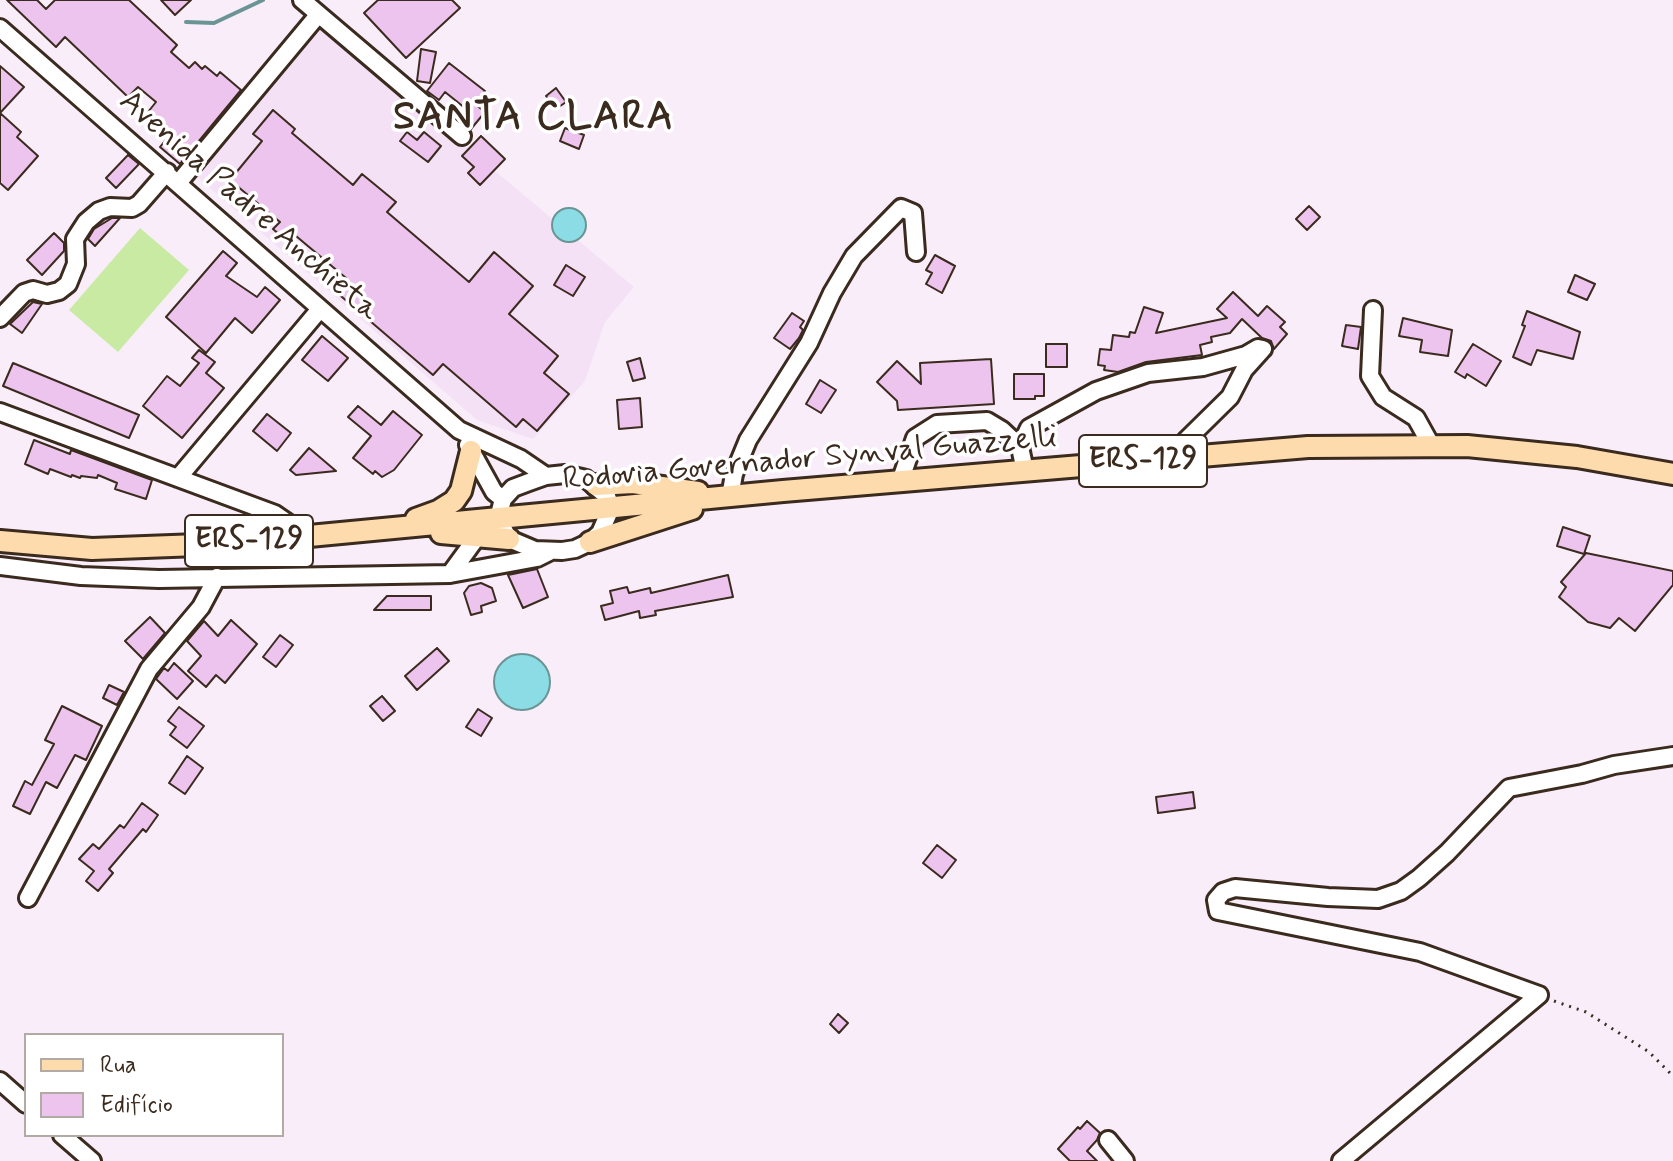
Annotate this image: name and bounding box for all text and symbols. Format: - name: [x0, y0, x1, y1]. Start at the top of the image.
- street label: Avenida Padre Anchieta: [110, 84, 386, 330]
- district label: SANTA CLARA: [392, 96, 676, 144]
- street label: Rodovia Governador Synval Guazzelli: [561, 419, 1059, 501]
- road number: ERS-129: [1079, 435, 1207, 487]
- road number: ERS-129: [185, 515, 313, 567]
- legend: [24, 1033, 284, 1137]
- text: Rua: [100, 1050, 137, 1081]
- text: Edifício: [100, 1090, 173, 1121]

